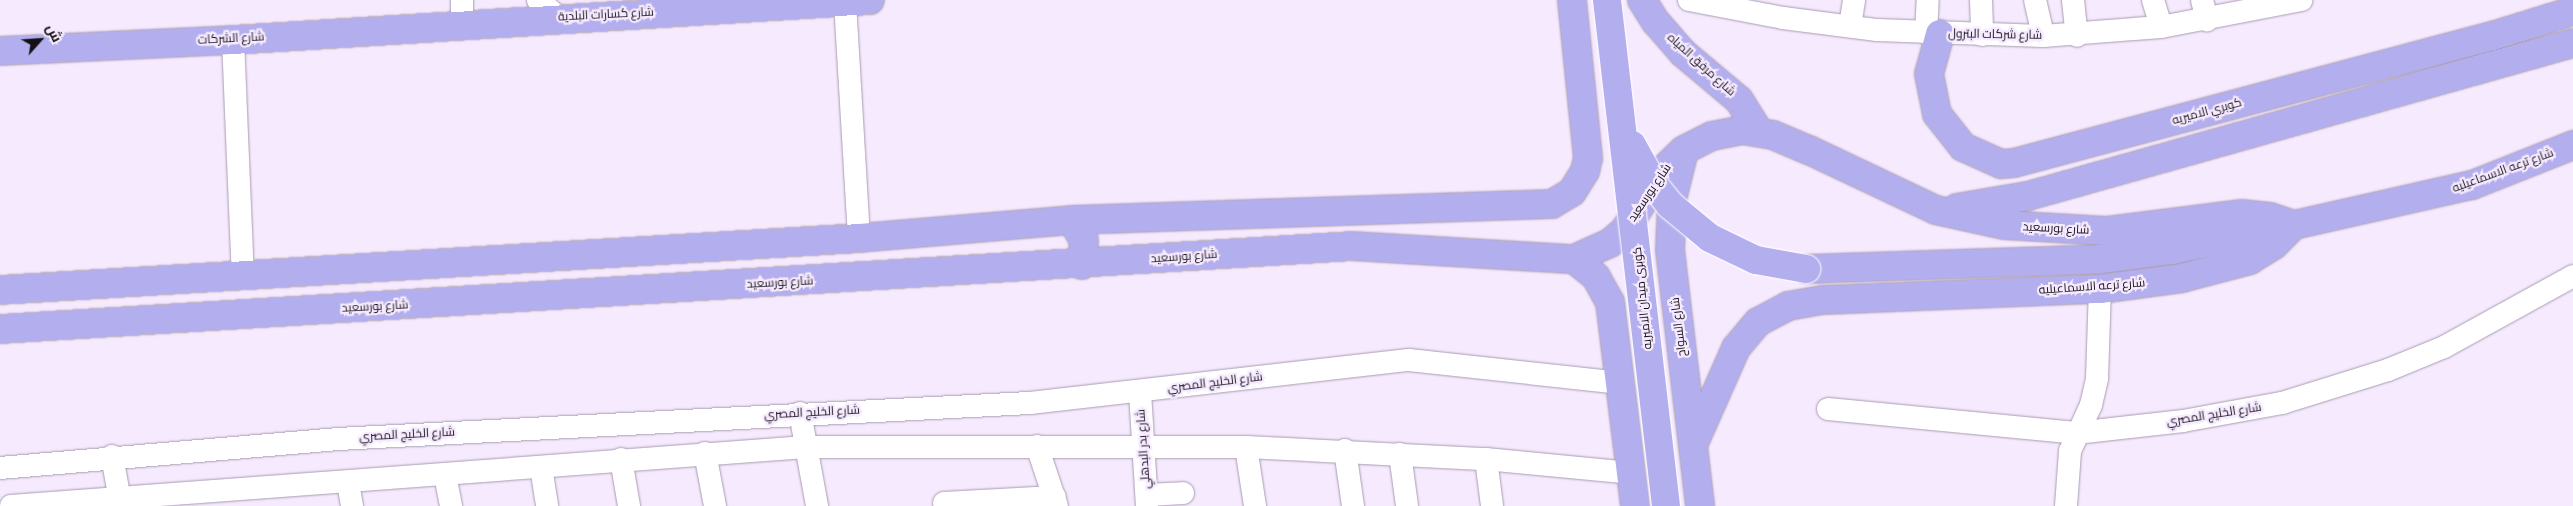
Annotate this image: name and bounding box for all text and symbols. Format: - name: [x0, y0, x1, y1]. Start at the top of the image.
- street label: شارع كسارات البلدية: [558, 5, 654, 25]
- north arrow: [15, 15, 65, 65]
- text: ش: [42, 21, 66, 45]
- street label: شارع شركات البترول: [1948, 27, 2042, 43]
- street label: شارع الشركات: [197, 30, 265, 48]
- street label: شارع مرفق المياه: [1664, 31, 1738, 99]
- street label: كوبري الاميريه: [2171, 96, 2243, 128]
- street label: شارع ترعه الاسماعيليه: [2450, 146, 2556, 196]
- street label: شارع بورسعيد: [1625, 161, 1675, 225]
- street label: شارع بورسعيد: [2022, 220, 2090, 238]
- street label: كوبرى ميدان الاميريه: [1630, 246, 1656, 350]
- street label: شارع بورسعيد: [1150, 247, 1218, 267]
- street label: شارع بورسعيد: [746, 274, 814, 292]
- street label: شارع ترعه الاسماعيليه: [2038, 276, 2146, 298]
- street label: شارع السواح: [1668, 296, 1690, 358]
- street label: شارع بورسعيد: [341, 298, 409, 316]
- street label: شارع الخليج المصري: [1167, 370, 1263, 396]
- street label: شارع الخليج المصري: [2166, 400, 2262, 430]
- street label: شارع الخليج المصري: [764, 403, 860, 423]
- street label: شارع بدر البدهلي: [1134, 409, 1154, 489]
- street label: شارع الخليج المصري: [359, 425, 455, 445]

